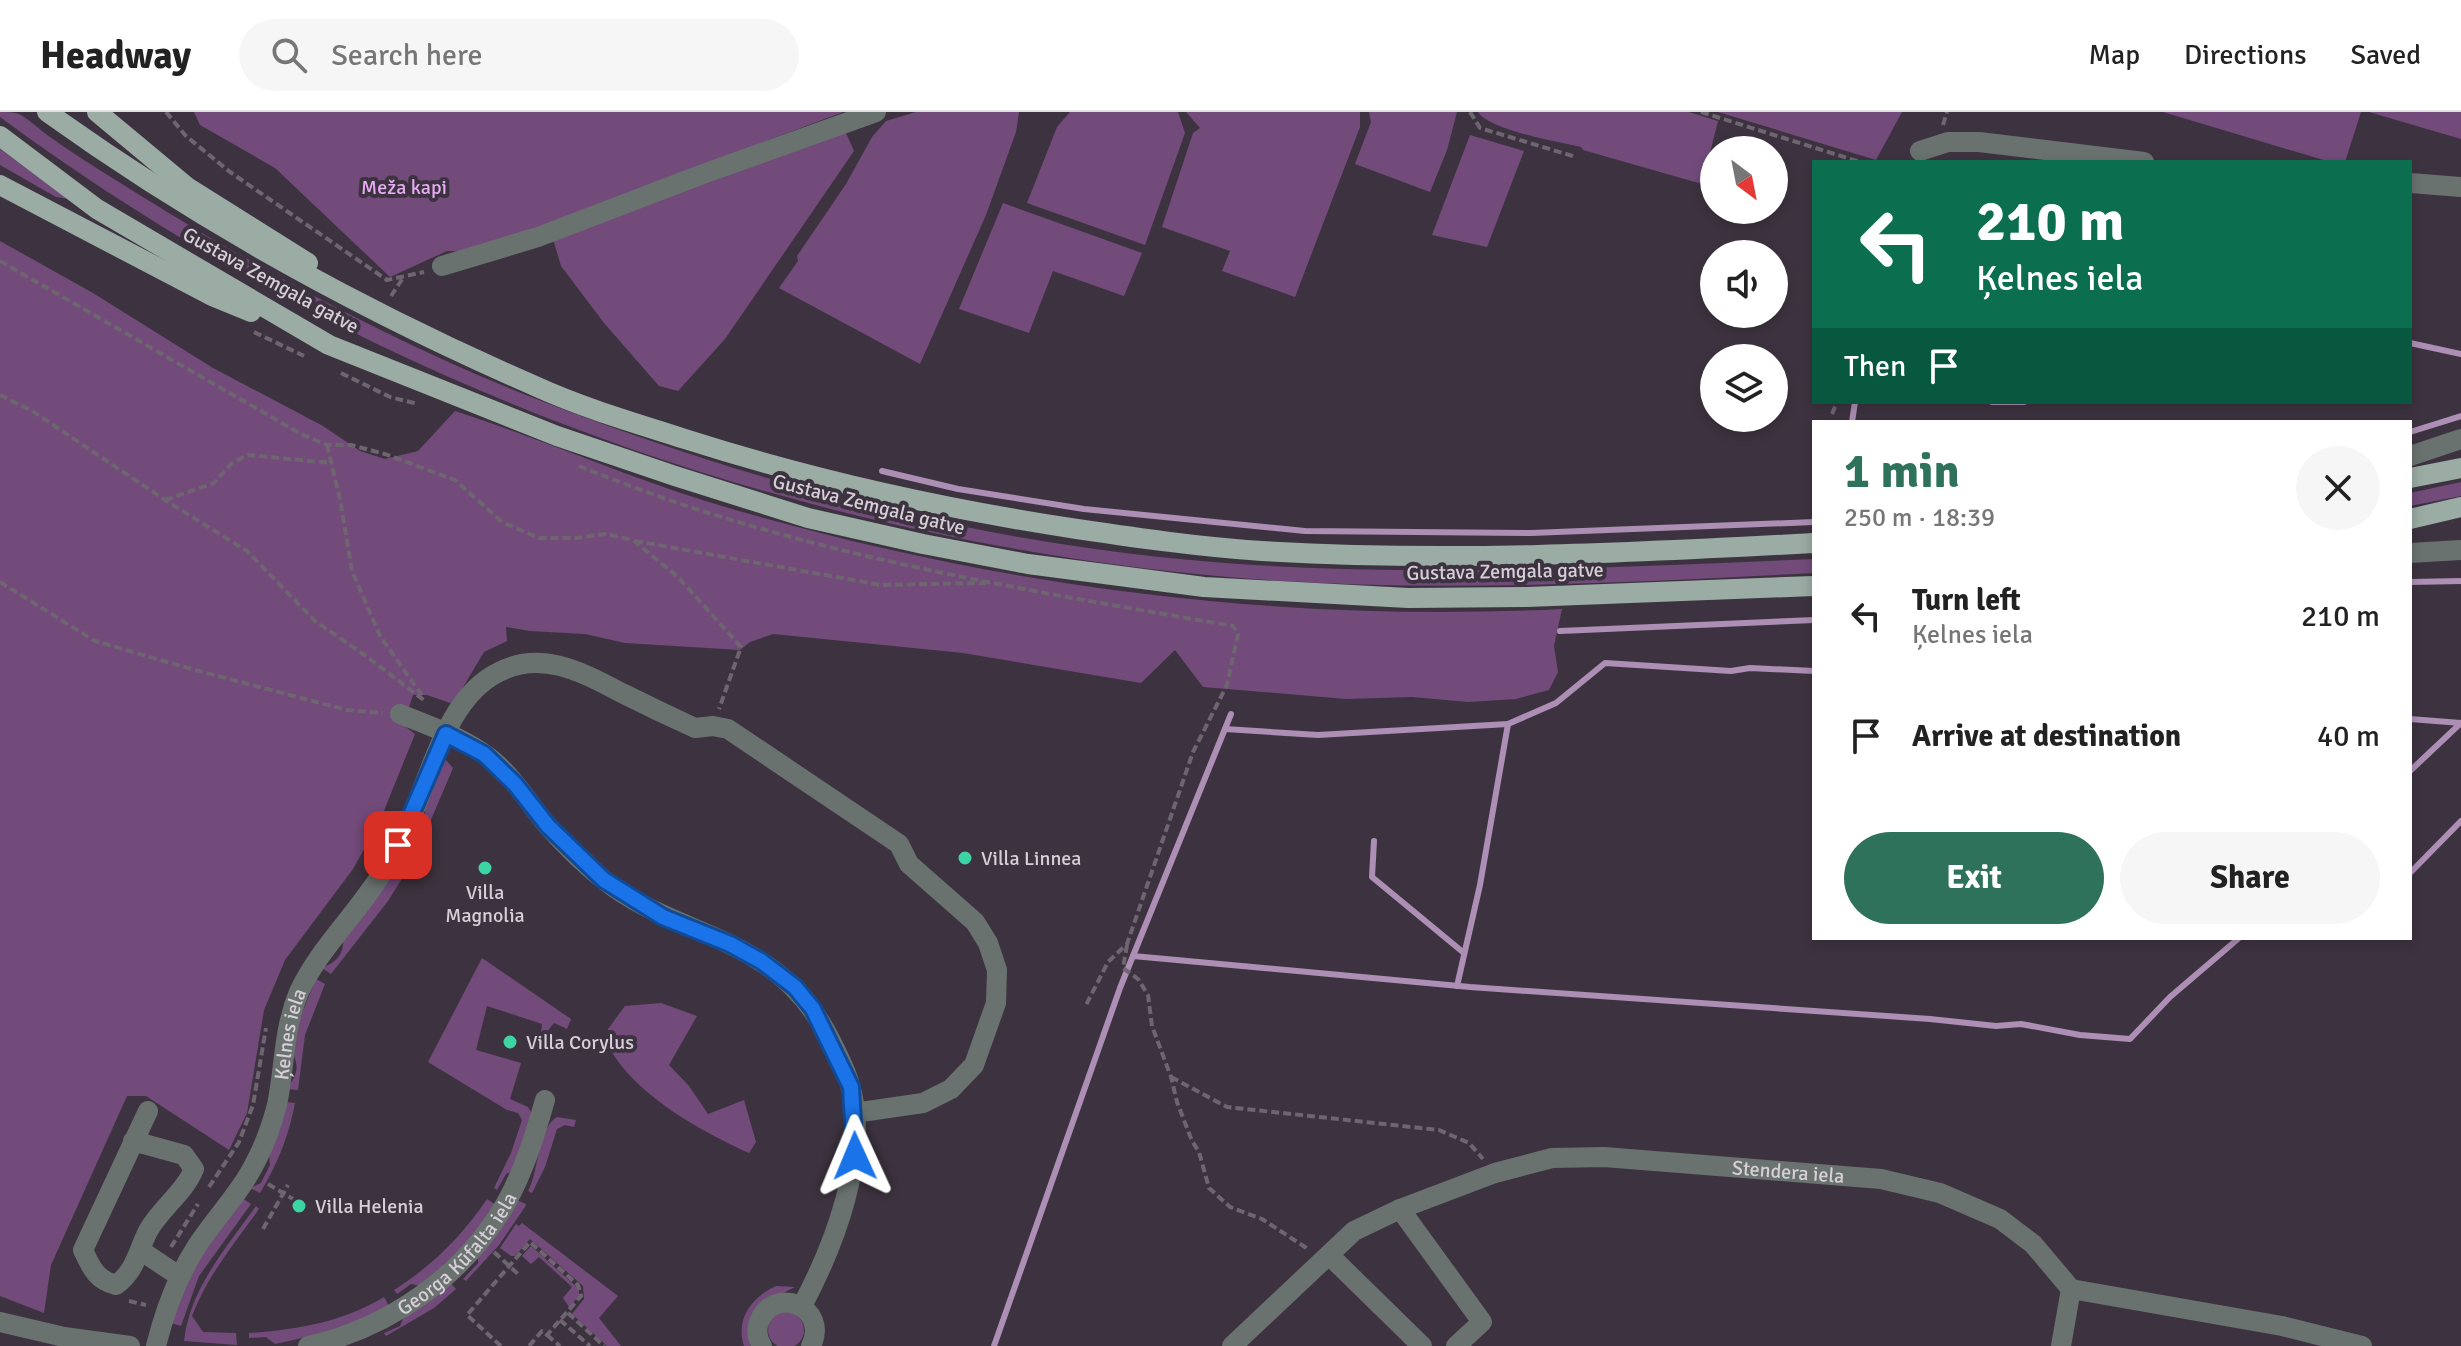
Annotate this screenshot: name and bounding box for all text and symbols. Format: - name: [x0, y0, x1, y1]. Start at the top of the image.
- search box: [239, 19, 799, 91]
- text: Headway: [40, 32, 191, 79]
- icon: search: [267, 33, 311, 77]
- text: Search here: [331, 37, 482, 74]
- text: Map: [2088, 38, 2140, 72]
- text: Directions: [2184, 38, 2306, 72]
- text: Saved: [2350, 38, 2421, 72]
- north arrow: [1700, 136, 1788, 224]
- map controls: [1700, 136, 1788, 432]
- park label: Meža kapi: [361, 175, 447, 200]
- text: 210 m: [1976, 187, 2124, 256]
- icon: left: [1844, 192, 1948, 296]
- street label: Gustava Zemgala gatve: [178, 222, 363, 339]
- button: sound: [1700, 240, 1788, 328]
- text: Ķelnes iela: [1976, 256, 2143, 301]
- button: layers: [1700, 344, 1788, 432]
- icon: arrive: [1922, 344, 1966, 388]
- text: Then: [1844, 348, 1906, 385]
- text: 1 min: [1844, 442, 1960, 501]
- button: close: [2296, 446, 2380, 530]
- street label: Gustava Zemgala gatve: [770, 468, 968, 540]
- text: 250 m · 18:39: [1844, 502, 1995, 534]
- street label: Gustava Zemgala gatve: [1406, 557, 1604, 586]
- text: Turn left: [1912, 582, 2021, 619]
- icon: left: [1844, 594, 1888, 638]
- text: 210 m: [2301, 598, 2380, 635]
- text: Ķelnes iela: [1912, 619, 2033, 651]
- icon: arrive: [1844, 714, 1888, 758]
- text: Arrive at destination: [1912, 718, 2181, 755]
- text: 40 m: [2317, 718, 2380, 755]
- pin: [364, 811, 432, 879]
- icon: arrive: [376, 823, 420, 867]
- button: Exit: [1844, 832, 2104, 924]
- button: Share: [2120, 832, 2380, 924]
- place label: Villa Linnea: [981, 846, 1081, 871]
- marker: Villa Linnea: [956, 849, 974, 867]
- marker: Villa Magnolia: [476, 859, 494, 877]
- place label: Villa Magnolia: [445, 880, 525, 928]
- street label: Ķelnes iela: [269, 985, 312, 1082]
- place label: Villa Corylus: [526, 1030, 634, 1055]
- marker: Villa Corylus: [501, 1033, 519, 1051]
- position arrow: [813, 1114, 897, 1198]
- street label: Stendera iela: [1731, 1155, 1845, 1189]
- street label: Georga Kūfalta iela: [393, 1188, 523, 1321]
- place label: Villa Helenia: [315, 1194, 424, 1219]
- marker: Villa Helenia: [290, 1197, 308, 1215]

